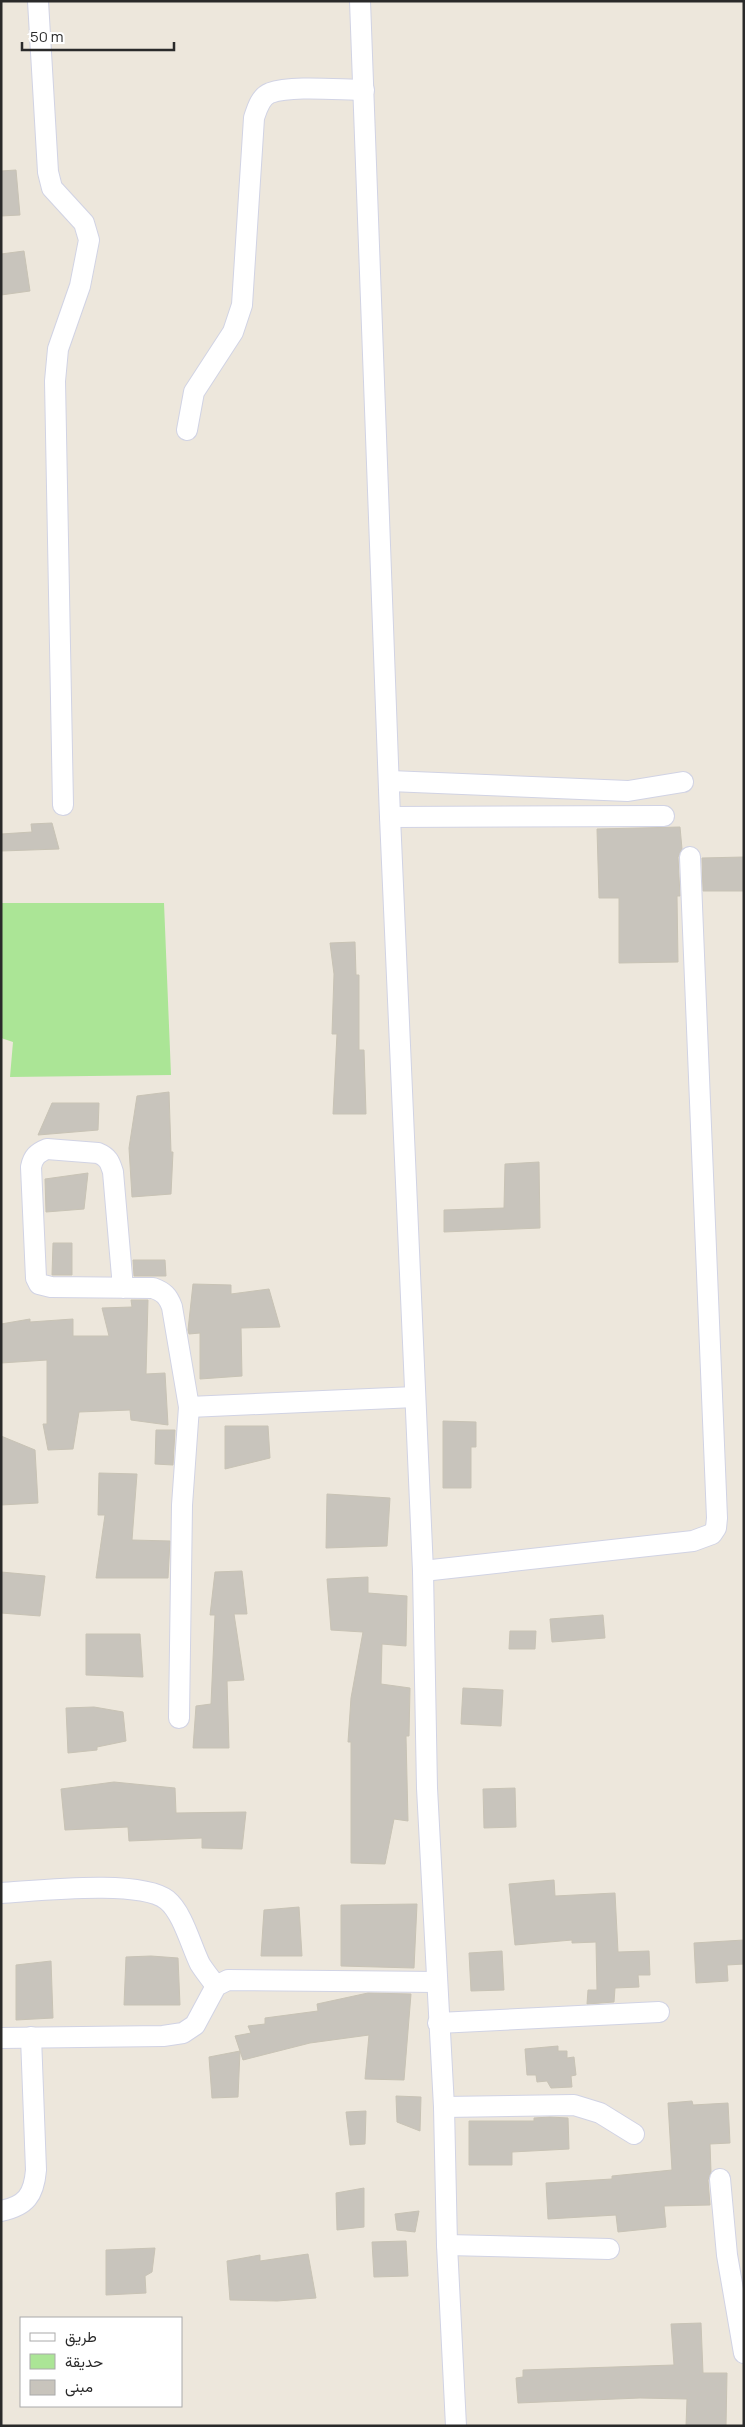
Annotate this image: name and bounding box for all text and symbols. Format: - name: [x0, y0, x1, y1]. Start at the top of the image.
- scale bar: [22, 20, 175, 52]
- text: 50 m: [30, 26, 64, 47]
- legend: [20, 2317, 182, 2407]
- text: طريق: [65, 2326, 97, 2347]
- text: حديقة: [65, 2351, 103, 2372]
- text: مبنى: [65, 2376, 93, 2397]

